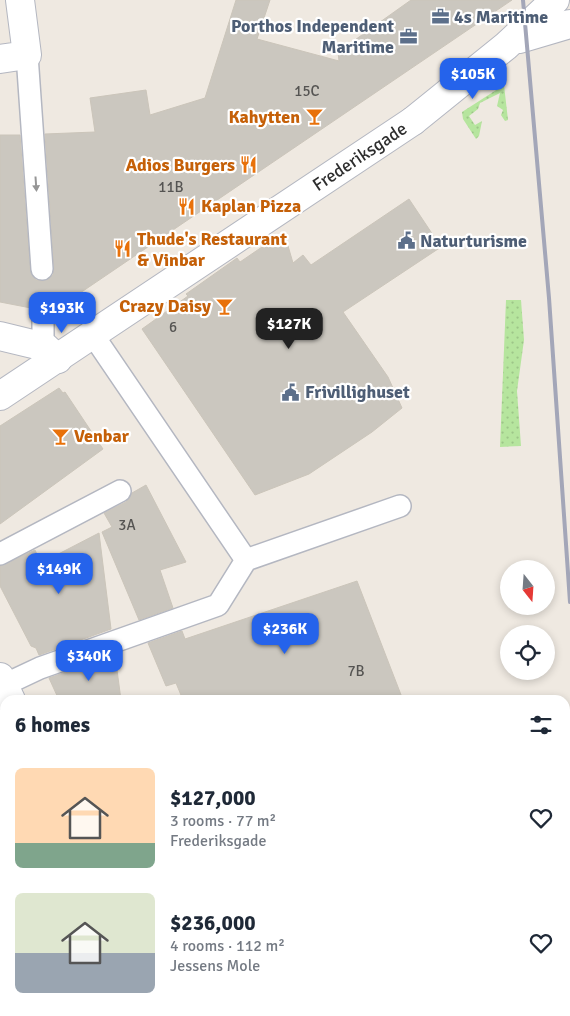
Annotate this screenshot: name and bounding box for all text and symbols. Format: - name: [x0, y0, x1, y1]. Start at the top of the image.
- place label: 4s Maritime: [454, 6, 548, 28]
- office icon: 4s Maritime: [430, 7, 450, 27]
- place label: Porthos Independent Maritime: [231, 15, 394, 58]
- office icon: Porthos Independent Maritime: [398, 26, 418, 46]
- pin: $105K: [438, 58, 508, 100]
- text: $105K: [451, 64, 495, 84]
- house number: 15C: [294, 82, 320, 100]
- place label: Kahytten: [228, 106, 300, 128]
- bar icon: Kahytten: [304, 107, 324, 127]
- street label: Frederiksgade: [308, 117, 411, 196]
- place label: Adios Burgers: [126, 154, 235, 176]
- restaurant icon: Adios Burgers: [239, 155, 259, 175]
- one-way arrow: [33, 176, 41, 192]
- house number: 11B: [158, 178, 184, 196]
- place label: Kaplan Pizza: [201, 195, 301, 217]
- restaurant icon: Kaplan Pizza: [177, 196, 197, 216]
- place label: Thude's Restaurant & Vinbar: [137, 228, 287, 271]
- place label: Naturturisme: [420, 230, 527, 252]
- public building icon: Naturturisme: [396, 231, 416, 251]
- restaurant icon: Thude's Restaurant & Vinbar: [113, 239, 133, 259]
- pin: $193K: [27, 292, 97, 334]
- place label: Crazy Daisy: [119, 295, 211, 317]
- bar icon: Crazy Daisy: [215, 296, 235, 316]
- text: $193K: [40, 298, 84, 318]
- pin: $127K: [254, 308, 324, 350]
- text: $127K: [267, 314, 311, 334]
- house number: 6: [169, 318, 177, 336]
- place label: Frivillighuset: [305, 381, 410, 403]
- public building icon: Frivillighuset: [281, 382, 301, 402]
- place label: Venbar: [74, 425, 130, 447]
- bar icon: Venbar: [50, 426, 70, 446]
- house number: 3A: [118, 516, 136, 534]
- pin: $149K: [24, 552, 94, 595]
- text: $149K: [37, 559, 81, 579]
- north arrow: [500, 560, 555, 615]
- map controls: [500, 560, 555, 680]
- pin: $236K: [250, 612, 320, 655]
- text: $236K: [263, 619, 307, 639]
- button: locate: [500, 625, 555, 680]
- pin: $340K: [54, 640, 124, 682]
- text: $340K: [67, 646, 111, 666]
- house number: 7B: [347, 662, 365, 680]
- icon: filters: [527, 711, 555, 739]
- text: 6 homes: [15, 712, 90, 738]
- text: $127,000: [170, 785, 256, 811]
- icon: home: [55, 788, 115, 848]
- icon: heart: [527, 804, 555, 832]
- text: 3 rooms · 77 m²: [170, 811, 276, 831]
- text: Frederiksgade: [170, 831, 267, 851]
- text: $236,000: [170, 910, 256, 936]
- icon: home: [55, 913, 115, 973]
- icon: heart: [527, 929, 555, 957]
- text: 4 rooms · 112 m²: [170, 936, 285, 956]
- text: Jessens Mole: [170, 956, 260, 976]

